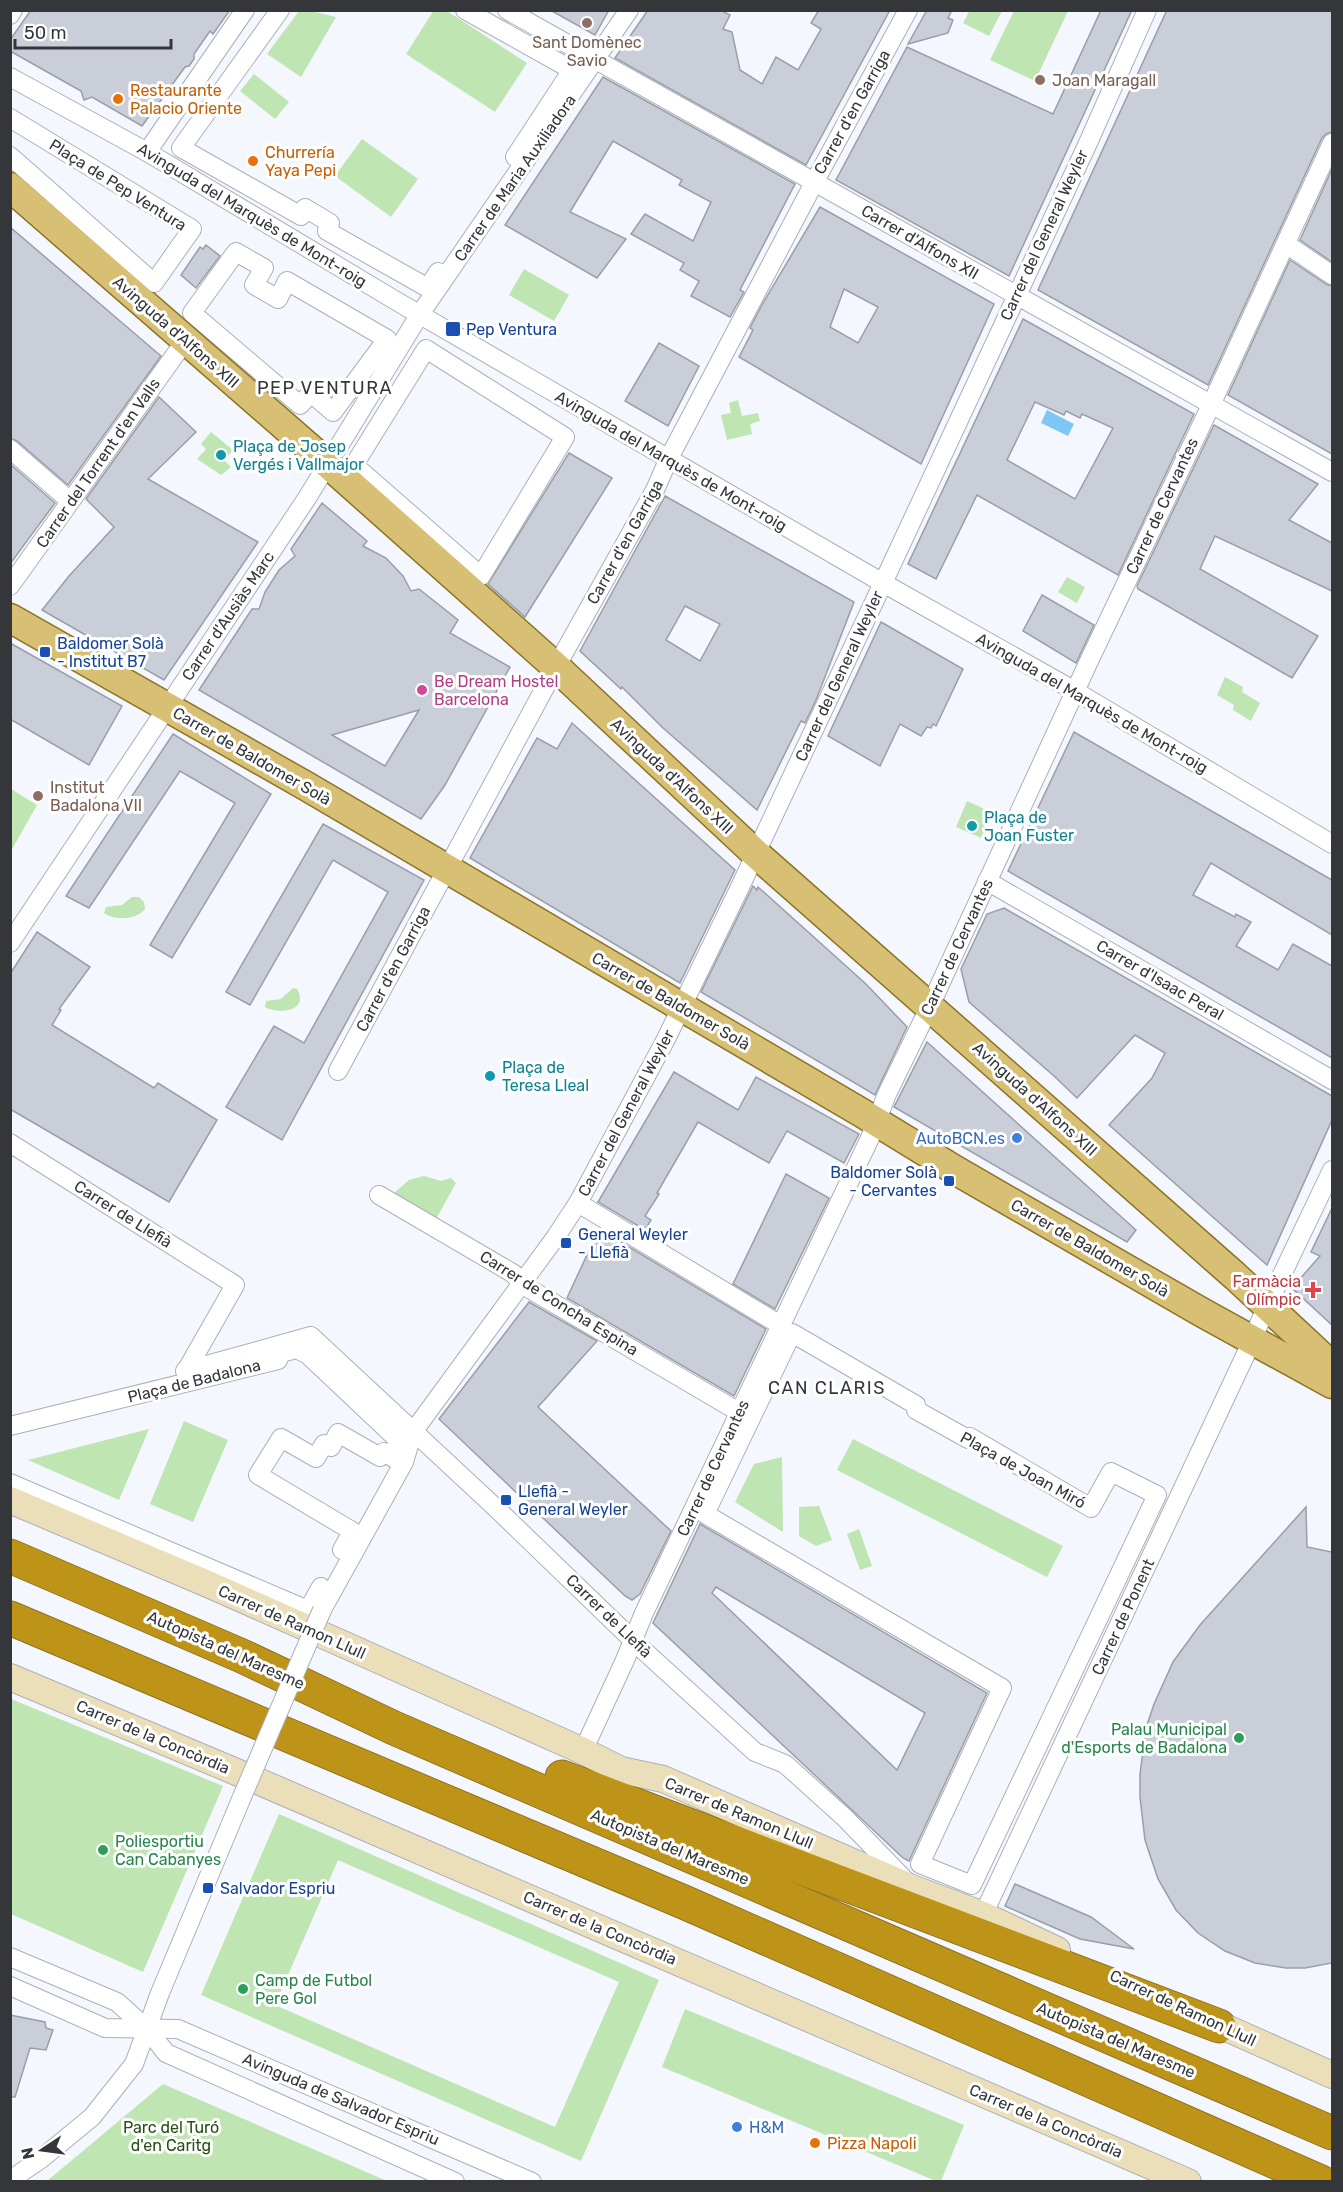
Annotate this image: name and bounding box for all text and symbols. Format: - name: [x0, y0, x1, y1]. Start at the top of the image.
- scale bar: [15, 12, 171, 50]
- marker: Sant Domènec Savio: [580, 16, 594, 30]
- text: 50 m: [24, 22, 67, 44]
- place label: Sant Domènec Savio: [532, 33, 642, 70]
- street label: Carrer d'en Garriga: [810, 46, 894, 178]
- place label: Joan Maragall: [1052, 71, 1156, 90]
- marker: Joan Maragall: [1033, 73, 1047, 87]
- place label: Restaurante Palacio Oriente: [130, 81, 242, 118]
- street label: Carrer de Maria Auxiliadora: [450, 91, 580, 265]
- marker: Restaurante Palacio Oriente: [111, 92, 125, 106]
- street label: Plaça de Pep Ventura: [46, 135, 190, 235]
- street label: Avinguda del Marquès de Mont-roig: [134, 139, 370, 291]
- place label: Churrería Yaya Pepi: [265, 143, 336, 180]
- street label: Carrer del General Weyler: [996, 147, 1092, 323]
- marker: Churrería Yaya Pepi: [246, 154, 260, 168]
- street label: Carrer d'Alfons XII: [858, 201, 982, 283]
- street label: Avinguda d'Alfons XIII: [109, 272, 243, 392]
- marker: Pep Ventura: [444, 320, 462, 338]
- place label: Pep Ventura: [466, 320, 557, 339]
- street label: Carrer del Torrent d'en Valls: [32, 375, 164, 551]
- district label: PEP VENTURA: [257, 377, 393, 399]
- street label: Avinguda del Marquès de Mont-roig: [552, 387, 790, 535]
- street label: Carrer de Cervantes: [1122, 435, 1202, 577]
- place label: Plaça de Josep Vergés i Vallmajor: [233, 437, 364, 474]
- marker: Plaça de Josep Vergés i Vallmajor: [214, 448, 228, 462]
- street label: Carrer d'en Garriga: [583, 476, 667, 608]
- street label: Carrer d'Ausiàs Marc: [178, 548, 278, 684]
- street label: Carrer del General Weyler: [791, 588, 887, 764]
- street label: Avinguda del Marquès de Mont-roig: [973, 629, 1211, 777]
- place label: Baldomer Solà - Institut B7: [57, 634, 164, 671]
- marker: Baldomer Solà - Institut B7: [38, 645, 52, 659]
- place label: Be Dream Hostel Barcelona: [434, 672, 558, 709]
- marker: Be Dream Hostel Barcelona: [415, 683, 429, 697]
- street label: Carrer de Baldomer Solà: [170, 703, 334, 809]
- street label: Avinguda d'Alfons XIII: [607, 714, 737, 838]
- place label: Institut Badalona VII: [50, 778, 142, 815]
- marker: Institut Badalona VII: [31, 789, 45, 803]
- place label: Plaça de Joan Fuster: [984, 808, 1074, 845]
- marker: Plaça de Joan Fuster: [965, 819, 979, 833]
- street label: Carrer de Cervantes: [917, 876, 997, 1018]
- street label: Carrer d'en Garriga: [352, 903, 434, 1035]
- street label: Carrer d'Isaac Peral: [1093, 936, 1227, 1024]
- street label: Carrer de Baldomer Solà: [589, 948, 753, 1054]
- street label: Carrer del General Weyler: [574, 1026, 678, 1200]
- street label: Avinguda d'Alfons XIII: [969, 1038, 1101, 1160]
- place label: Plaça de Teresa Lleal: [502, 1058, 589, 1095]
- marker: Plaça de Teresa Lleal: [483, 1069, 497, 1083]
- place label: AutoBCN.es: [916, 1129, 1005, 1148]
- marker: AutoBCN.es: [1010, 1131, 1024, 1145]
- place label: Baldomer Solà - Cervantes: [830, 1163, 937, 1200]
- marker: Baldomer Solà - Cervantes: [942, 1174, 956, 1188]
- street label: Carrer de Llefià: [71, 1176, 175, 1252]
- street label: Carrer de Baldomer Solà: [1008, 1195, 1172, 1301]
- place label: General Weyler - Llefià: [578, 1225, 688, 1262]
- marker: General Weyler - Llefià: [559, 1236, 573, 1250]
- street label: Carrer de Concha Espina: [476, 1246, 642, 1360]
- place label: Farmàcia Olímpic: [1233, 1272, 1301, 1309]
- marker: Farmàcia Olímpic: [1306, 1283, 1320, 1297]
- street label: Plaça de Badalona: [126, 1355, 262, 1407]
- district label: CAN CLARIS: [768, 1377, 886, 1399]
- street label: Carrer de Cervantes: [673, 1397, 753, 1539]
- street label: Plaça de Joan Miró: [957, 1428, 1089, 1512]
- place label: Llefià - General Weyler: [518, 1482, 628, 1519]
- marker: Llefià - General Weyler: [499, 1493, 513, 1507]
- street label: Carrer de Ponent: [1088, 1556, 1158, 1678]
- street label: Carrer de Llefià: [562, 1570, 656, 1662]
- street label: Carrer de Ramon Llull: [215, 1581, 369, 1663]
- street label: Autopista del Maresme: [144, 1607, 308, 1693]
- street label: Carrer de la Concòrdia: [73, 1696, 233, 1778]
- place label: Palau Municipal d'Esports de Badalona: [1061, 1720, 1227, 1757]
- marker: Palau Municipal d'Esports de Badalona: [1232, 1731, 1246, 1745]
- street label: Carrer de Ramon Llull: [662, 1773, 816, 1853]
- street label: Autopista del Maresme: [588, 1805, 752, 1889]
- place label: Poliesportiu Can Cabanyes: [115, 1832, 221, 1869]
- marker: Poliesportiu Can Cabanyes: [96, 1843, 110, 1857]
- place label: Salvador Espriu: [220, 1879, 335, 1898]
- marker: Salvador Espriu: [201, 1881, 215, 1895]
- street label: Carrer de la Concòrdia: [520, 1887, 680, 1969]
- street label: Carrer de Ramon Llull: [1107, 1966, 1259, 2050]
- place label: Camp de Futbol Pere Gol: [255, 1971, 372, 2008]
- marker: Camp de Futbol Pere Gol: [236, 1982, 250, 1996]
- street label: Autopista del Maresme: [1034, 1998, 1198, 2082]
- street label: Avinguda de Salvador Espriu: [240, 2049, 442, 2149]
- street label: Carrer de la Concòrdia: [966, 2080, 1126, 2162]
- park label: Parc del Turó d'en Caritg: [123, 2118, 219, 2155]
- place label: H&M: [749, 2118, 784, 2137]
- north arrow: [12, 2120, 72, 2180]
- marker: H&M: [730, 2120, 744, 2134]
- place label: Pizza Napoli: [827, 2134, 917, 2153]
- marker: Pizza Napoli: [808, 2136, 822, 2150]
- text: N: [17, 2146, 38, 2161]

